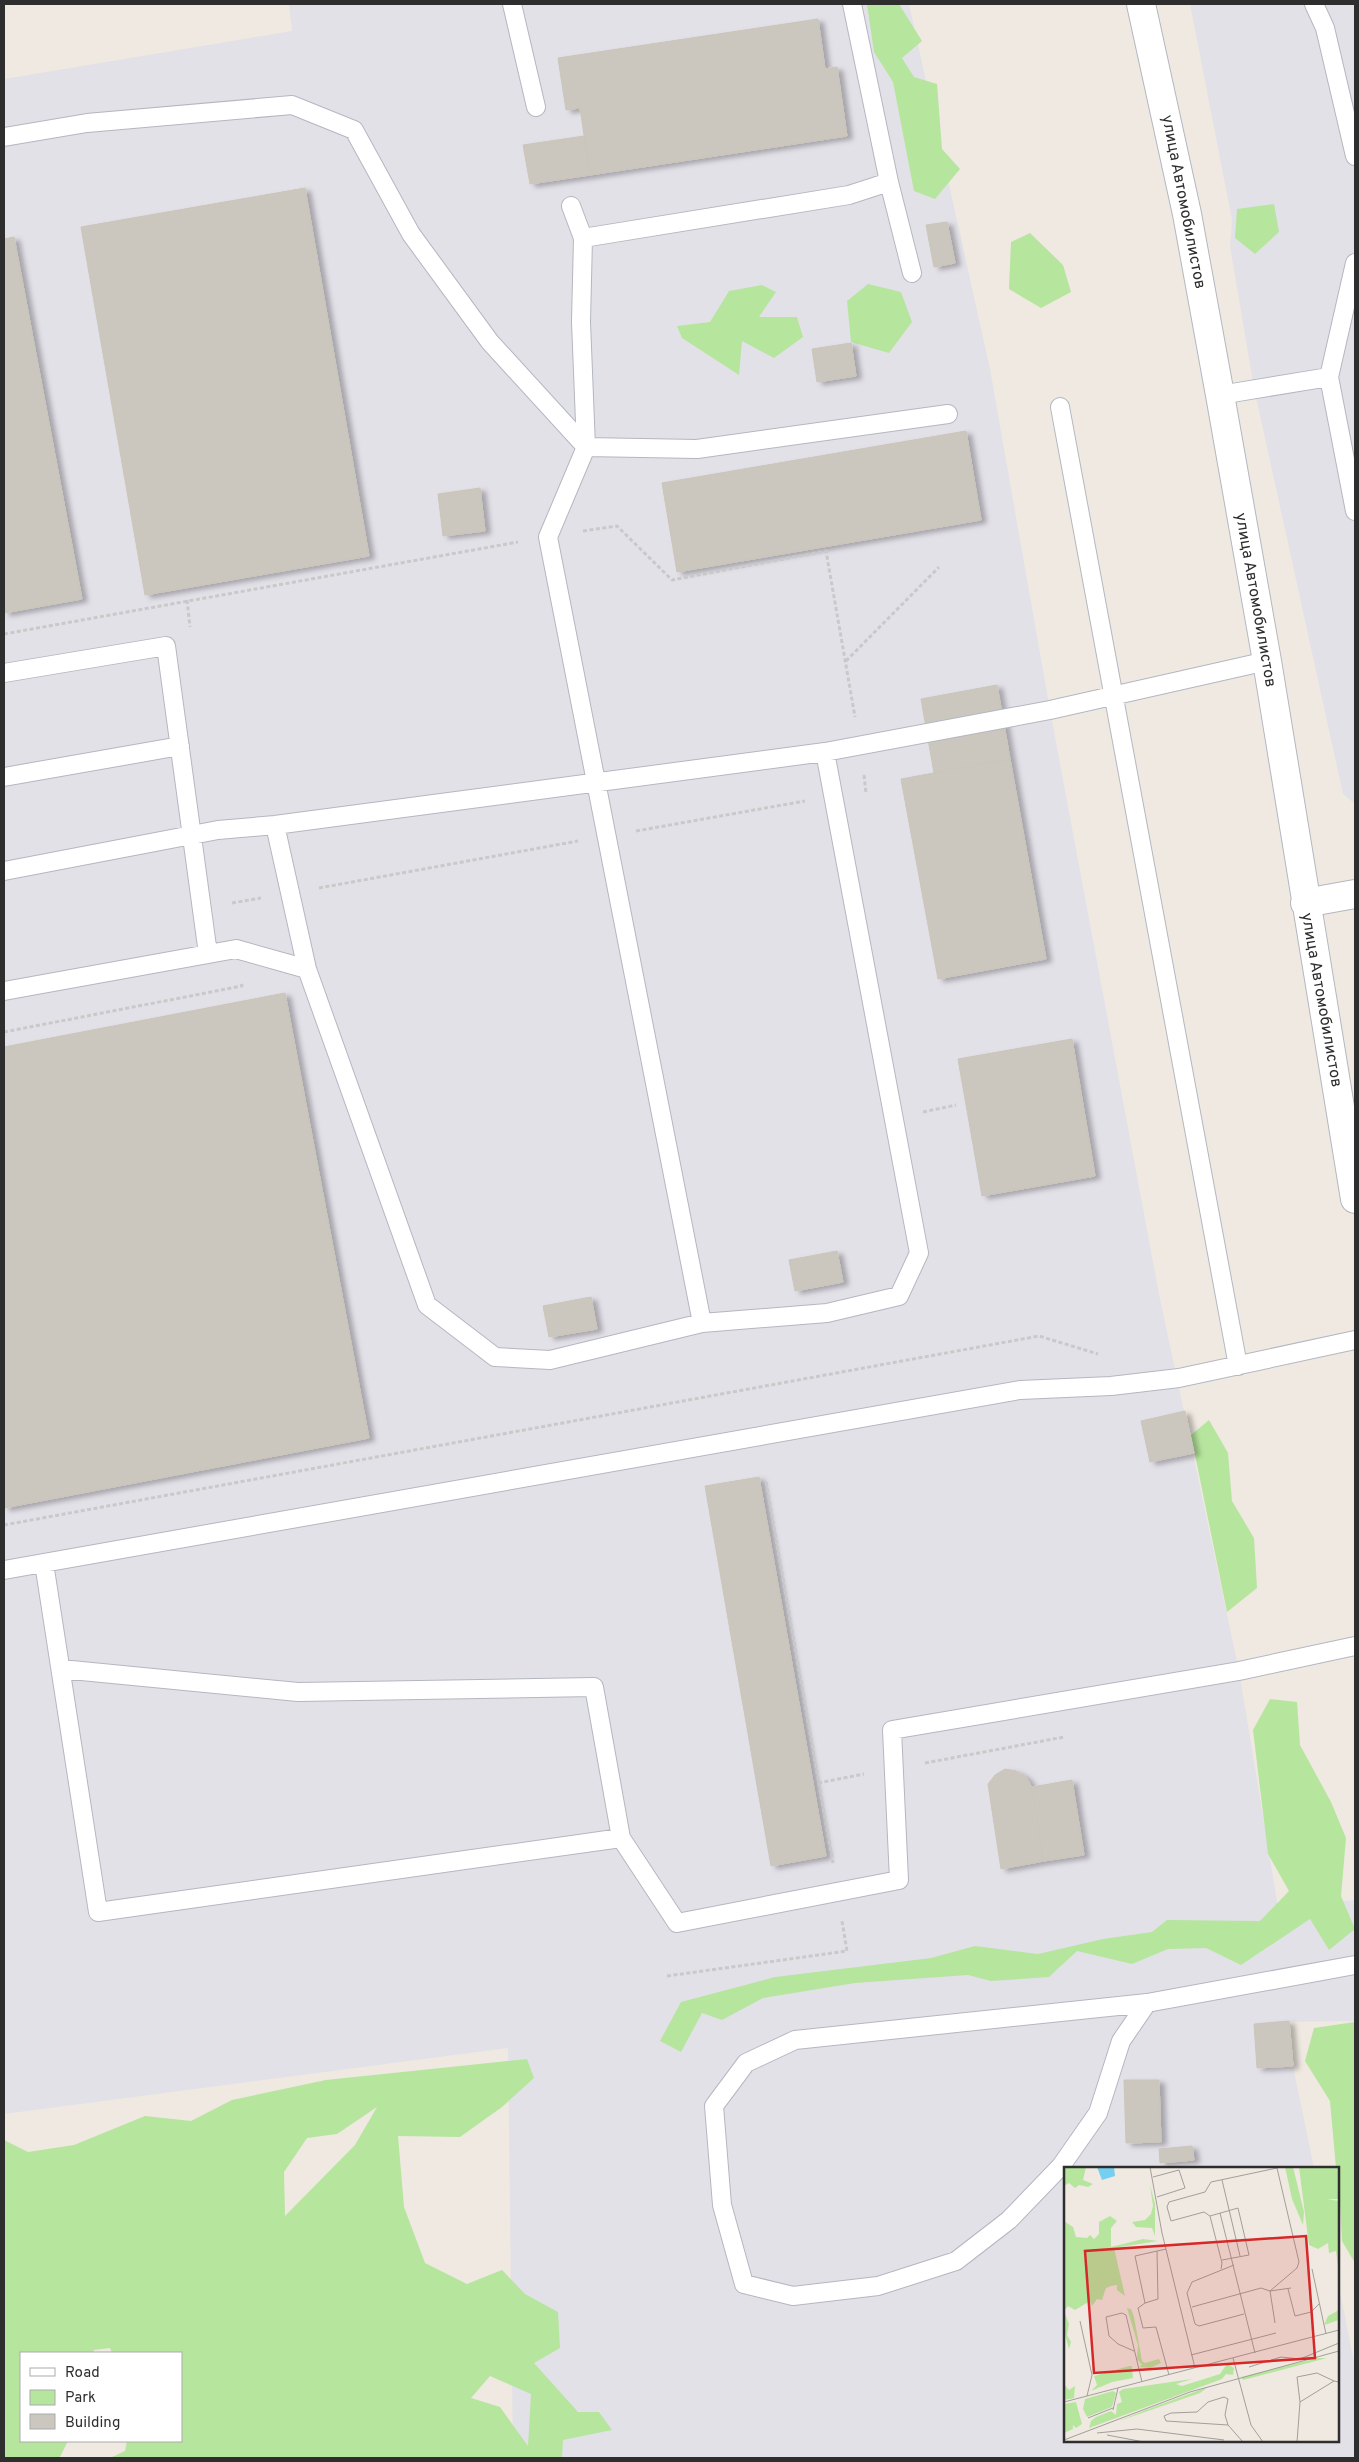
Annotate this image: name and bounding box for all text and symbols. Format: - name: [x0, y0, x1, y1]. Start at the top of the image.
- street label: улица Автомобилистов: [1156, 113, 1210, 291]
- street label: улица Автомобилистов: [1230, 511, 1280, 689]
- street label: улица Автомобилистов: [1296, 911, 1346, 1089]
- inset map: [1064, 2167, 1339, 2442]
- legend: [20, 2352, 182, 2442]
- text: Road: [65, 2364, 100, 2383]
- text: Park: [65, 2389, 96, 2408]
- text: Building: [65, 2414, 120, 2433]

